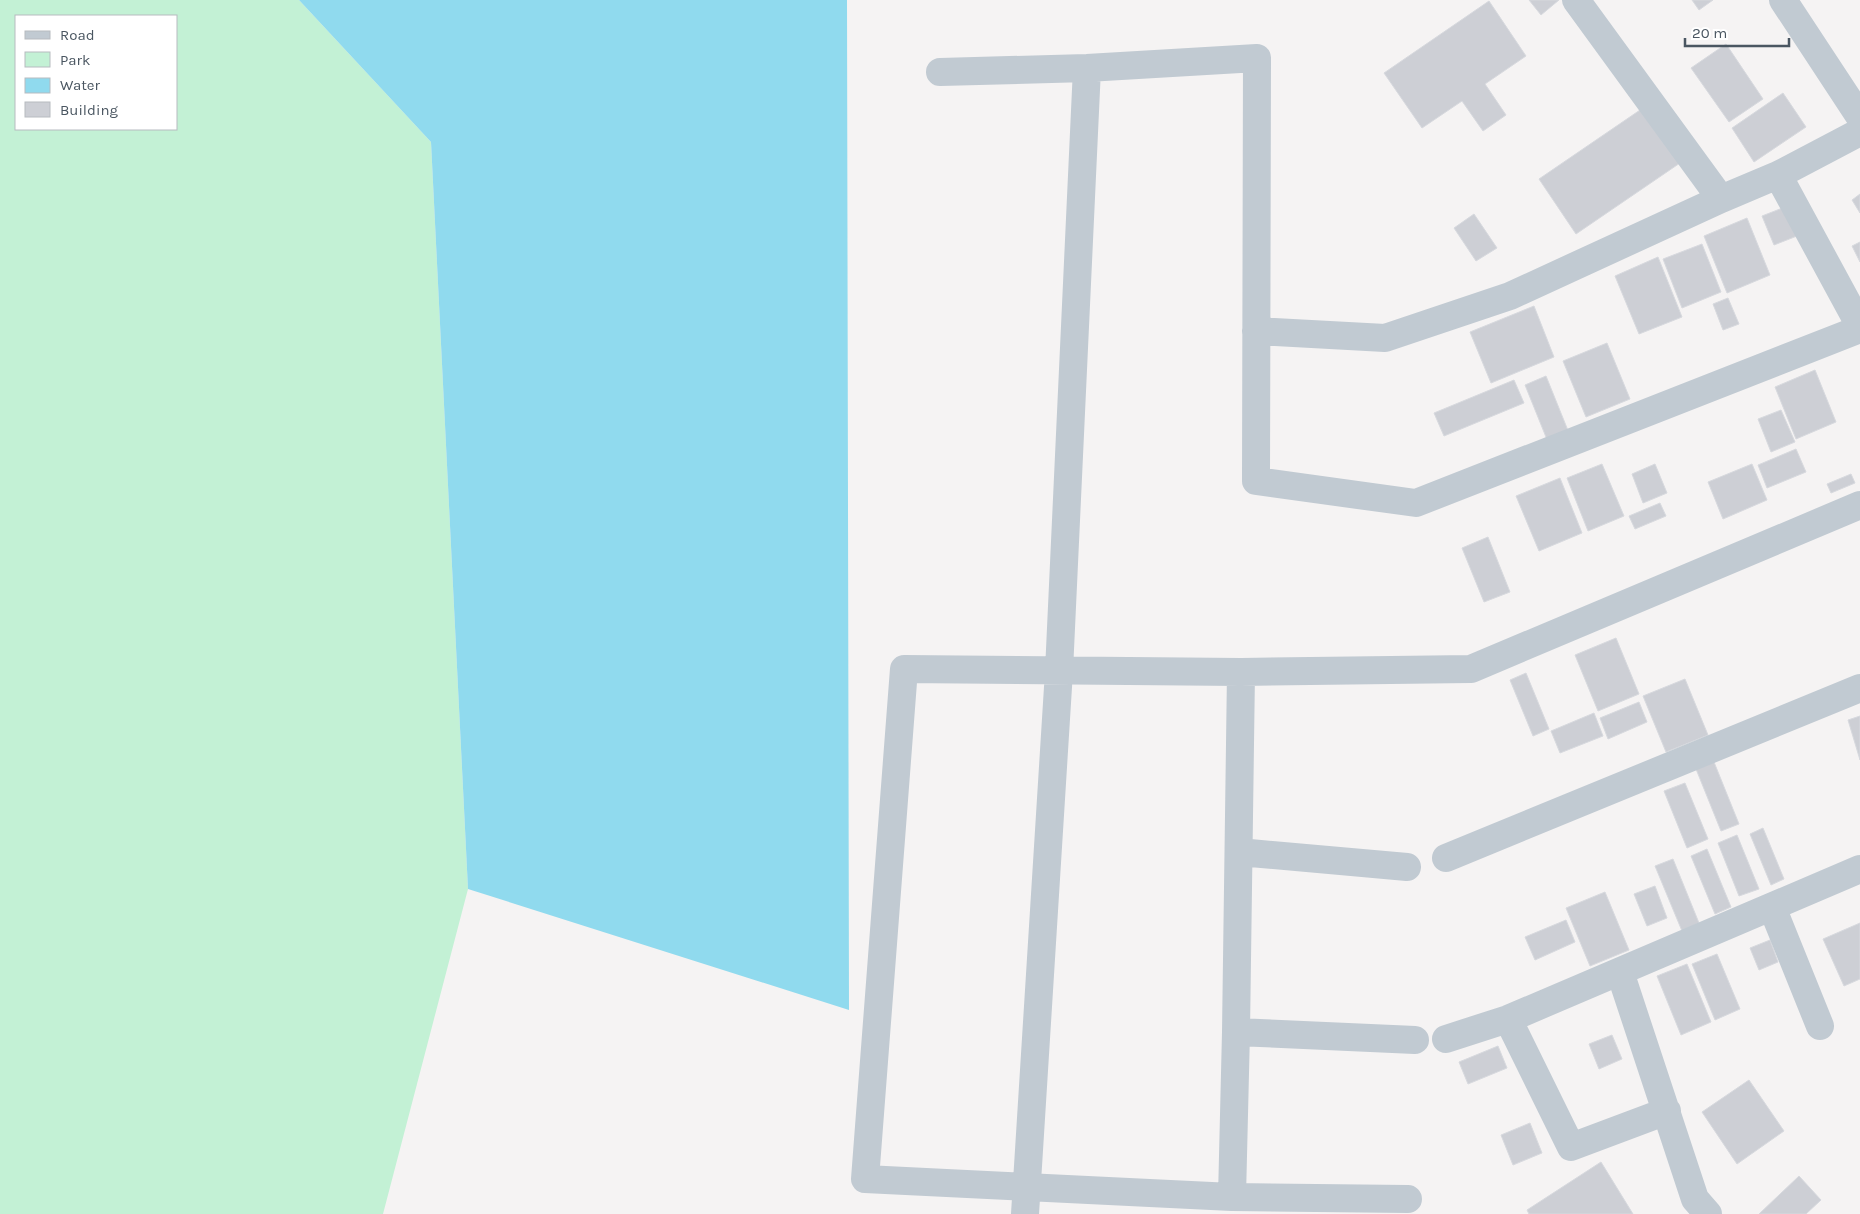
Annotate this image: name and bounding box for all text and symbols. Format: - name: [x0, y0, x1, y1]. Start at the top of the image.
- legend: [15, 15, 178, 130]
- scale bar: [1685, 15, 1789, 47]
- text: 20 m: [1692, 24, 1727, 42]
- text: Road: [60, 26, 95, 44]
- text: Park: [60, 51, 90, 69]
- text: Water: [60, 76, 101, 94]
- text: Building: [60, 101, 118, 119]

